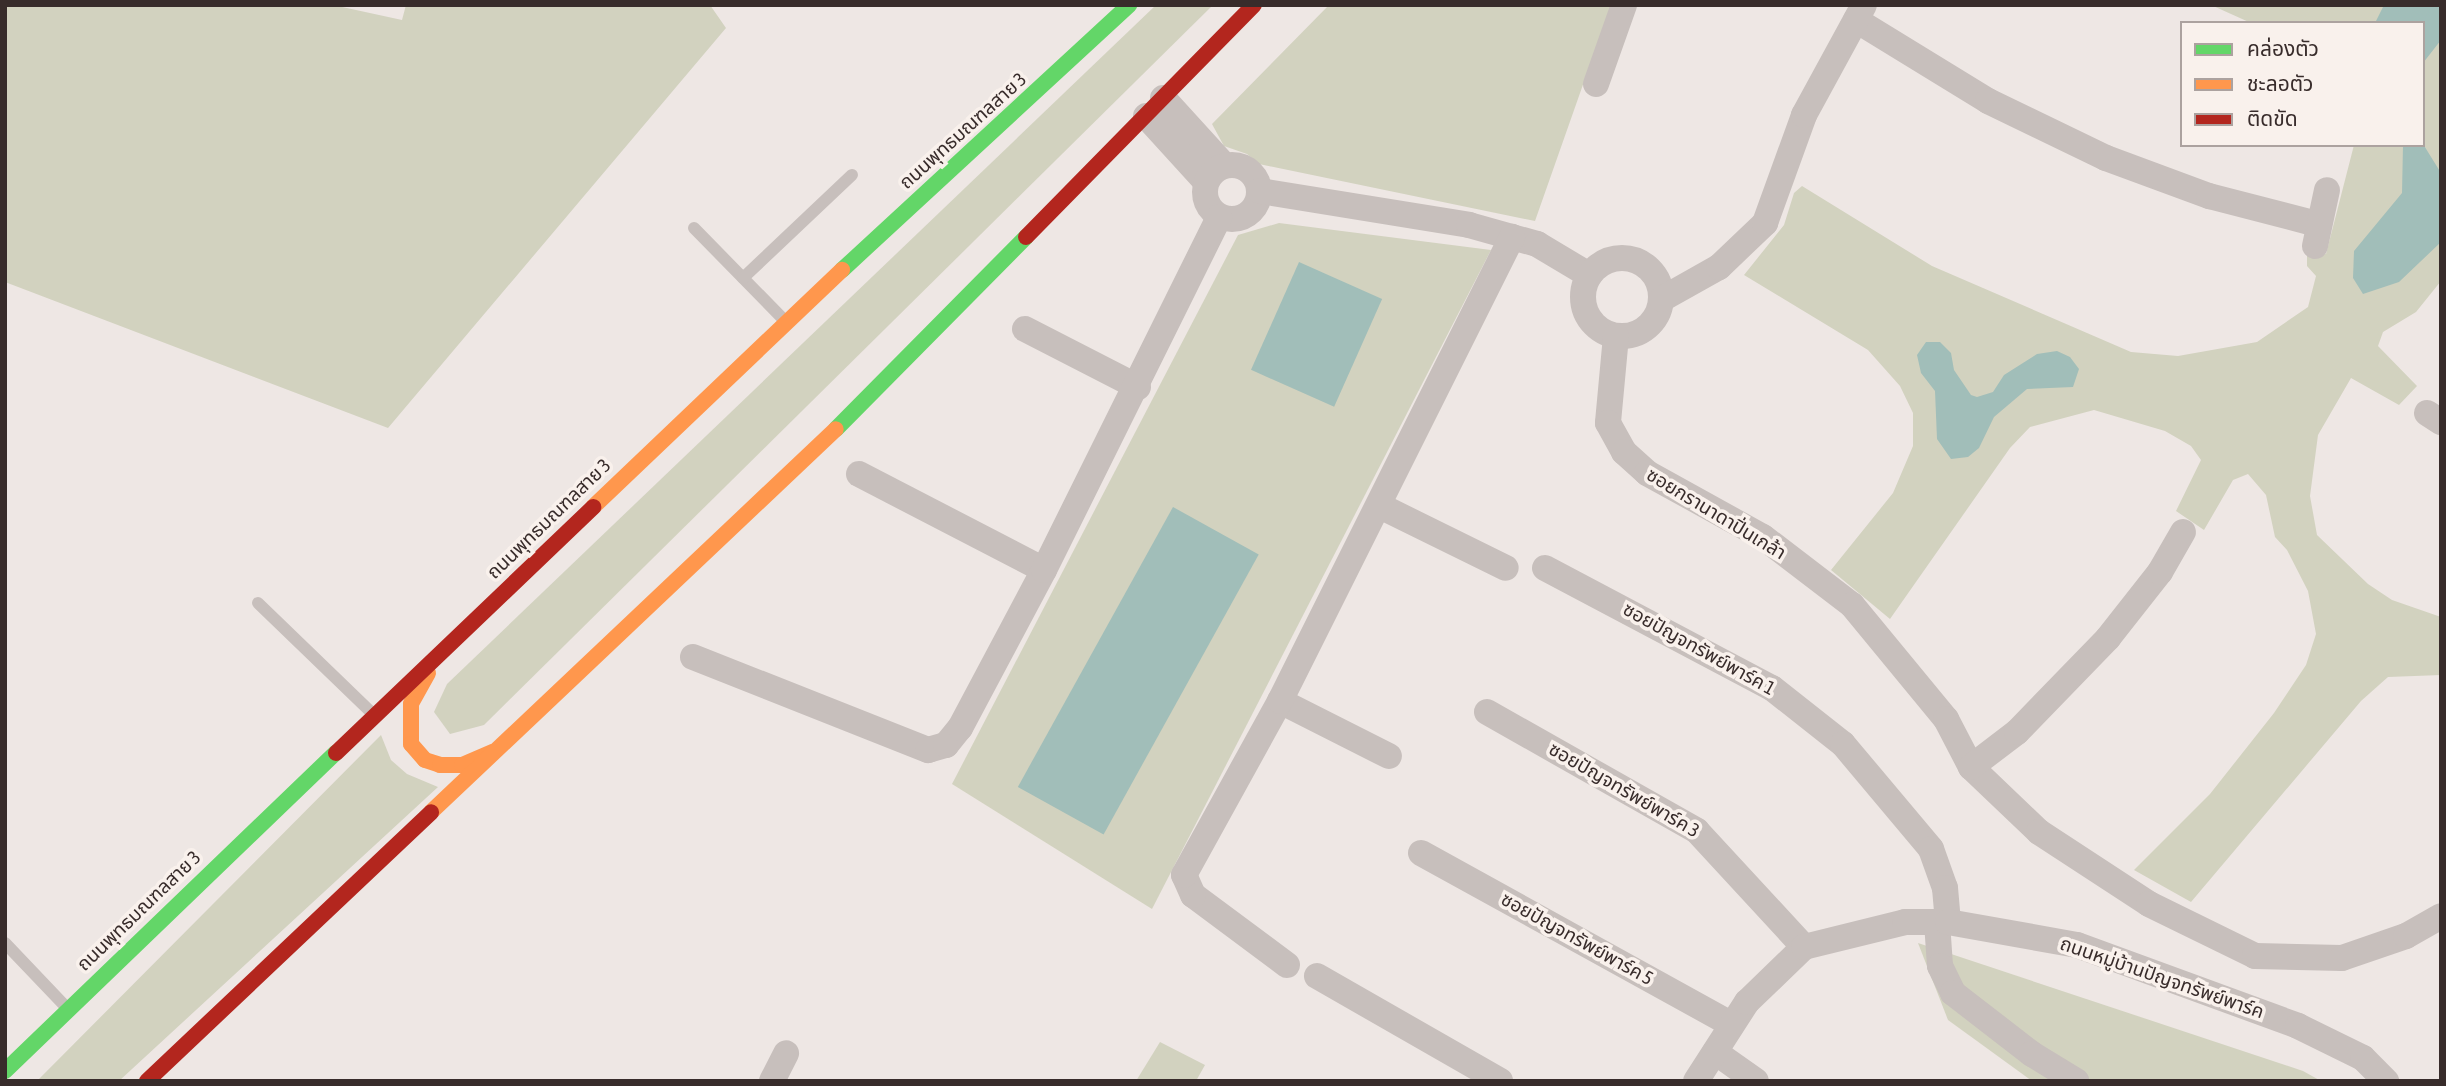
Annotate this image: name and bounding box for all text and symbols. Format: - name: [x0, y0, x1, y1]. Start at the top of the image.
- legend: [2180, 21, 2425, 147]
- text: คล่องตัว: [2247, 36, 2319, 60]
- street label: ถนนพุทธมณฑลสาย 3: [895, 68, 1031, 194]
- text: ชะลอตัว: [2247, 71, 2313, 95]
- text: ติดขัด: [2247, 106, 2298, 130]
- street label: ถนนพุทธมณฑลสาย 3: [482, 454, 616, 584]
- street label: ซอยกรานาดาปิ่นเกล้า: [1642, 463, 1790, 565]
- street label: ซอยปัญจทรัพย์พาร์ค 1: [1619, 598, 1779, 700]
- street label: ซอยปัญจทรัพย์พาร์ค 3: [1545, 738, 1703, 842]
- street label: ถนนพุทธมณฑลสาย 3: [72, 846, 206, 976]
- street label: ซอยปัญจทรัพย์พาร์ค 5: [1497, 888, 1657, 990]
- street label: ถนนหมู่บ้านปัญจทรัพย์พาร์ค: [2057, 932, 2267, 1024]

